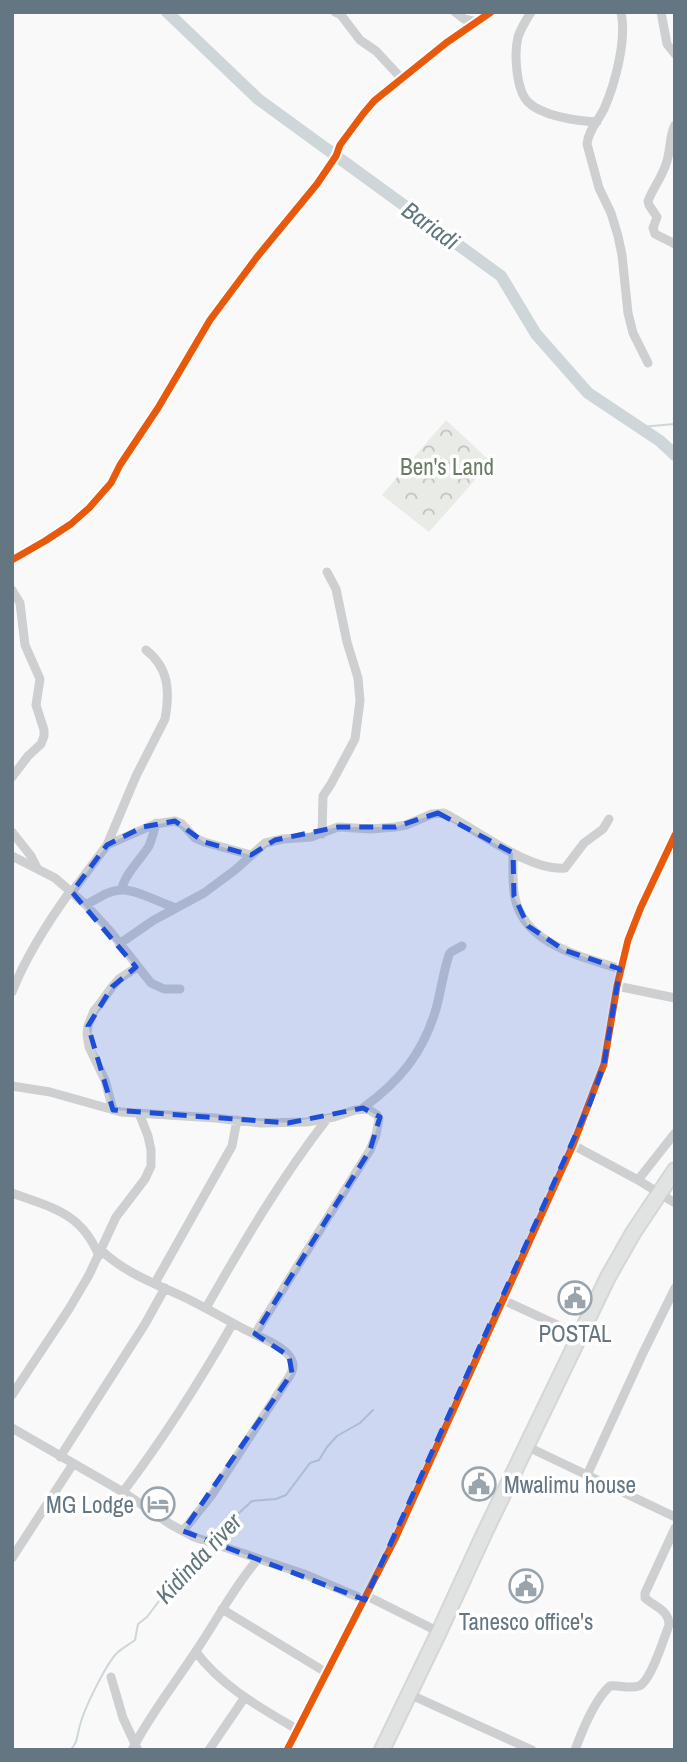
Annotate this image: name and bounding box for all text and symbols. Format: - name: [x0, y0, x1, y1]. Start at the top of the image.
- water label: Bariadi: [396, 193, 466, 257]
- park label: Ben's Land: [400, 451, 494, 482]
- public building icon: POSTAL: [556, 1279, 594, 1317]
- place label: POSTAL: [538, 1318, 612, 1349]
- public building icon: Mwalimu house: [460, 1465, 498, 1503]
- place label: Mwalimu house: [504, 1469, 636, 1500]
- hotel icon: MG Lodge: [139, 1485, 177, 1523]
- place label: MG Lodge: [46, 1489, 134, 1520]
- water label: Kidinda river: [148, 1505, 249, 1610]
- public building icon: Tanesco office's: [507, 1567, 545, 1605]
- place label: Tanesco office's: [459, 1606, 593, 1637]

